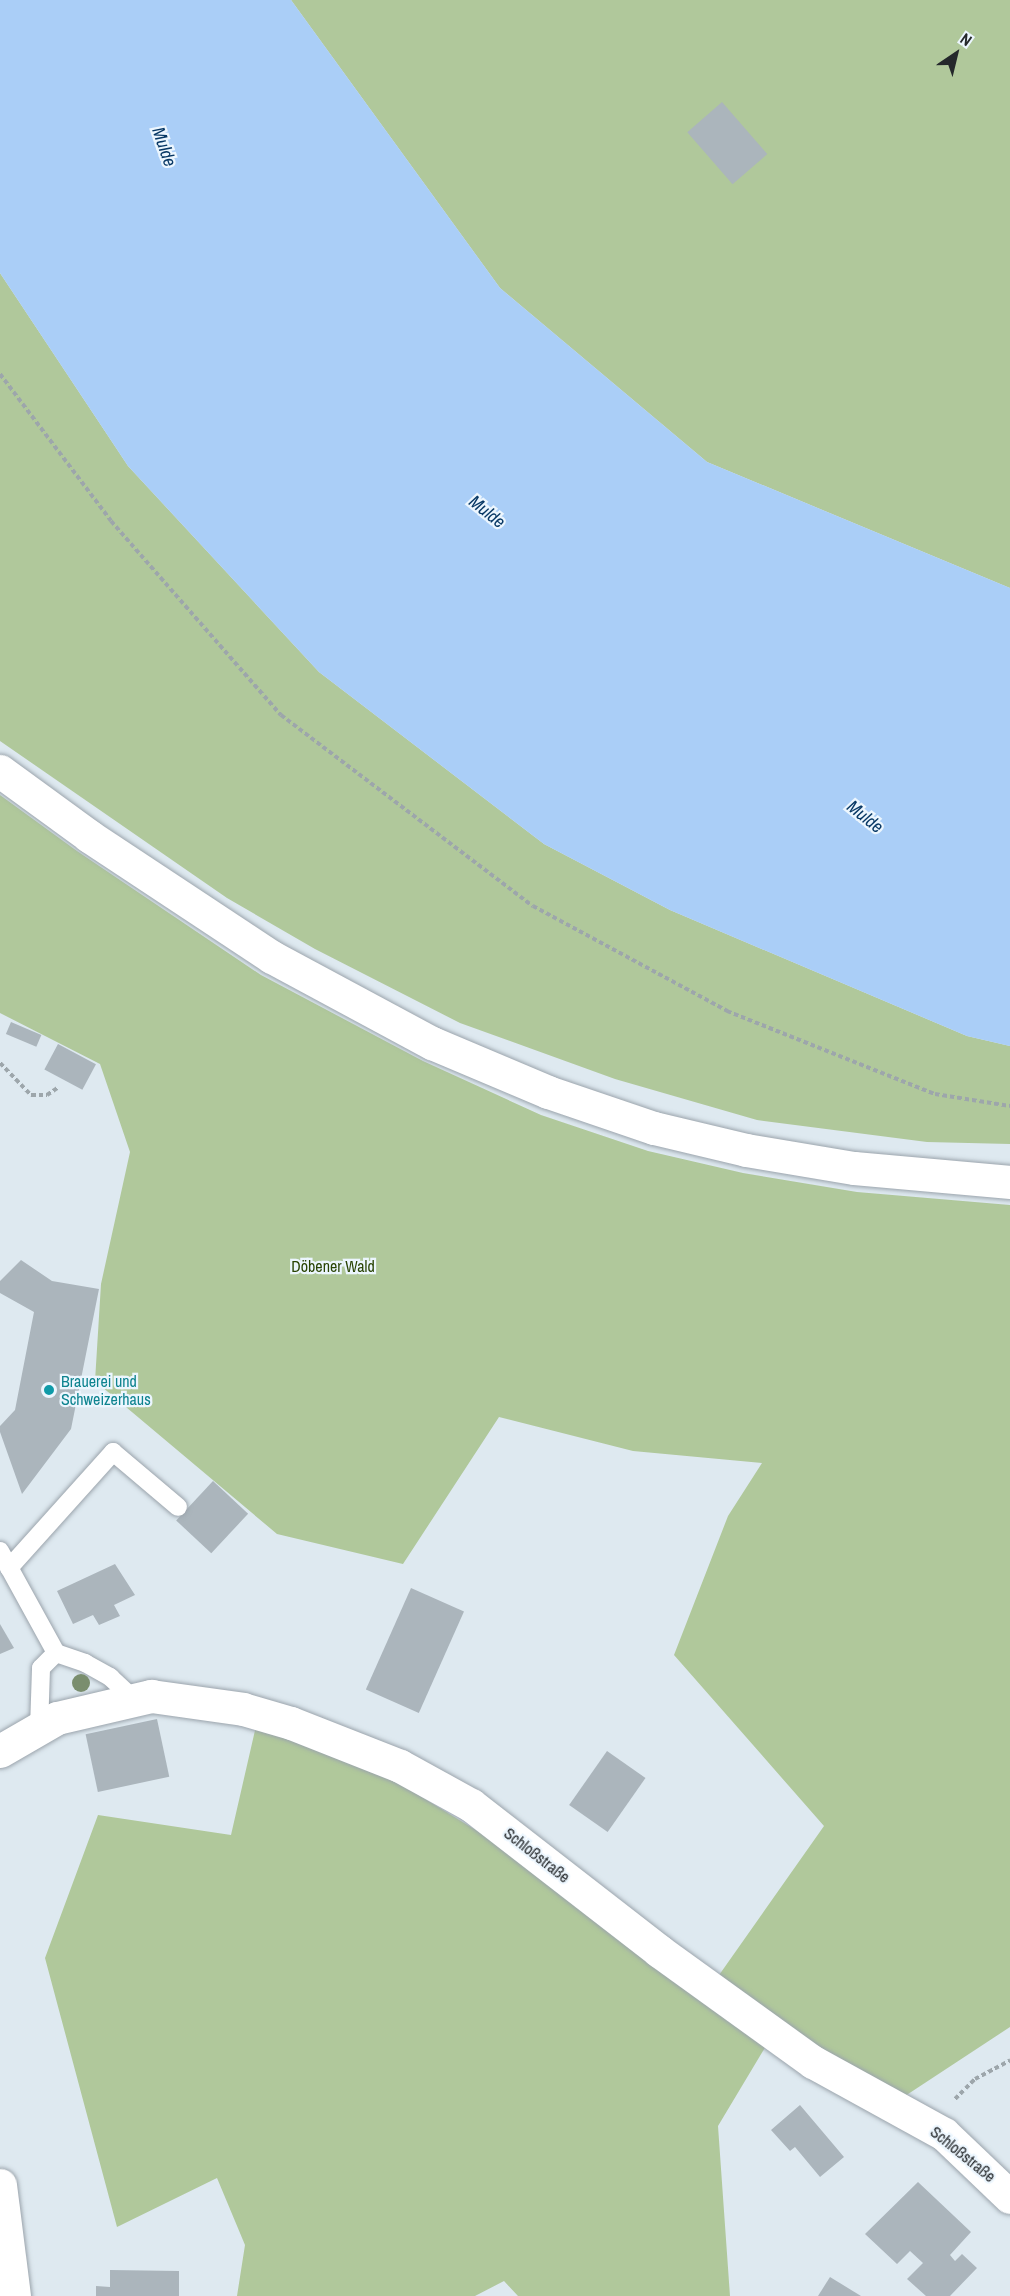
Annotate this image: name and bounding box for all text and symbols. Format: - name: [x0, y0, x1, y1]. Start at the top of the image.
- north arrow: [926, 24, 986, 84]
- text: N: [956, 28, 977, 51]
- water label: Mulde: [147, 124, 181, 170]
- water label: Mulde: [465, 491, 509, 533]
- water label: Mulde: [843, 796, 887, 838]
- park label: Döbener Wald: [291, 1256, 375, 1276]
- place label: Brauerei und Schweizerhaus: [61, 1371, 151, 1409]
- marker: Brauerei und Schweizerhaus: [42, 1383, 56, 1397]
- street label: Schloßstraße: [500, 1823, 574, 1887]
- street label: Schloßstraße: [927, 2122, 999, 2186]

